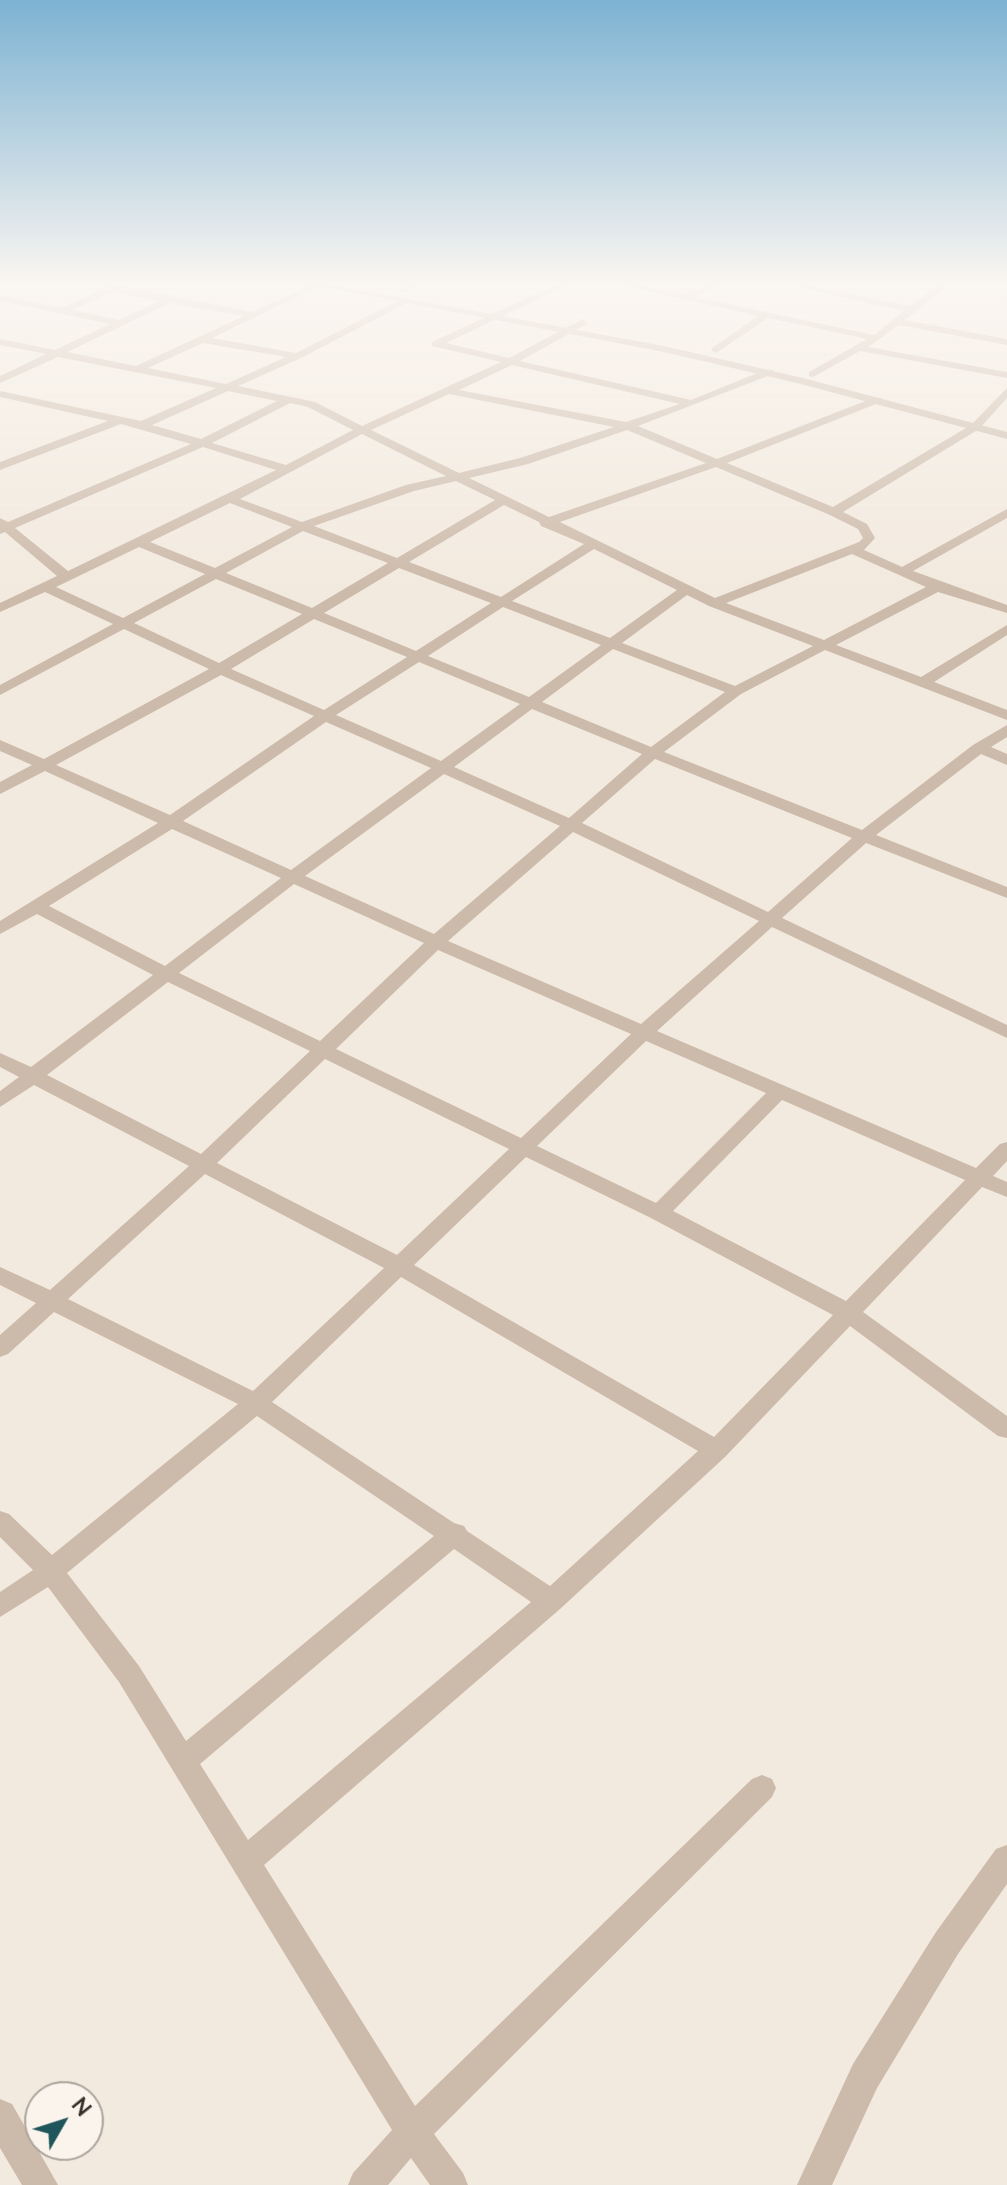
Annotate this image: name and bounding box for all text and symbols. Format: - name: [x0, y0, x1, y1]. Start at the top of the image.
- north arrow: [24, 2081, 104, 2161]
- text: N: [64, 2091, 98, 2123]

